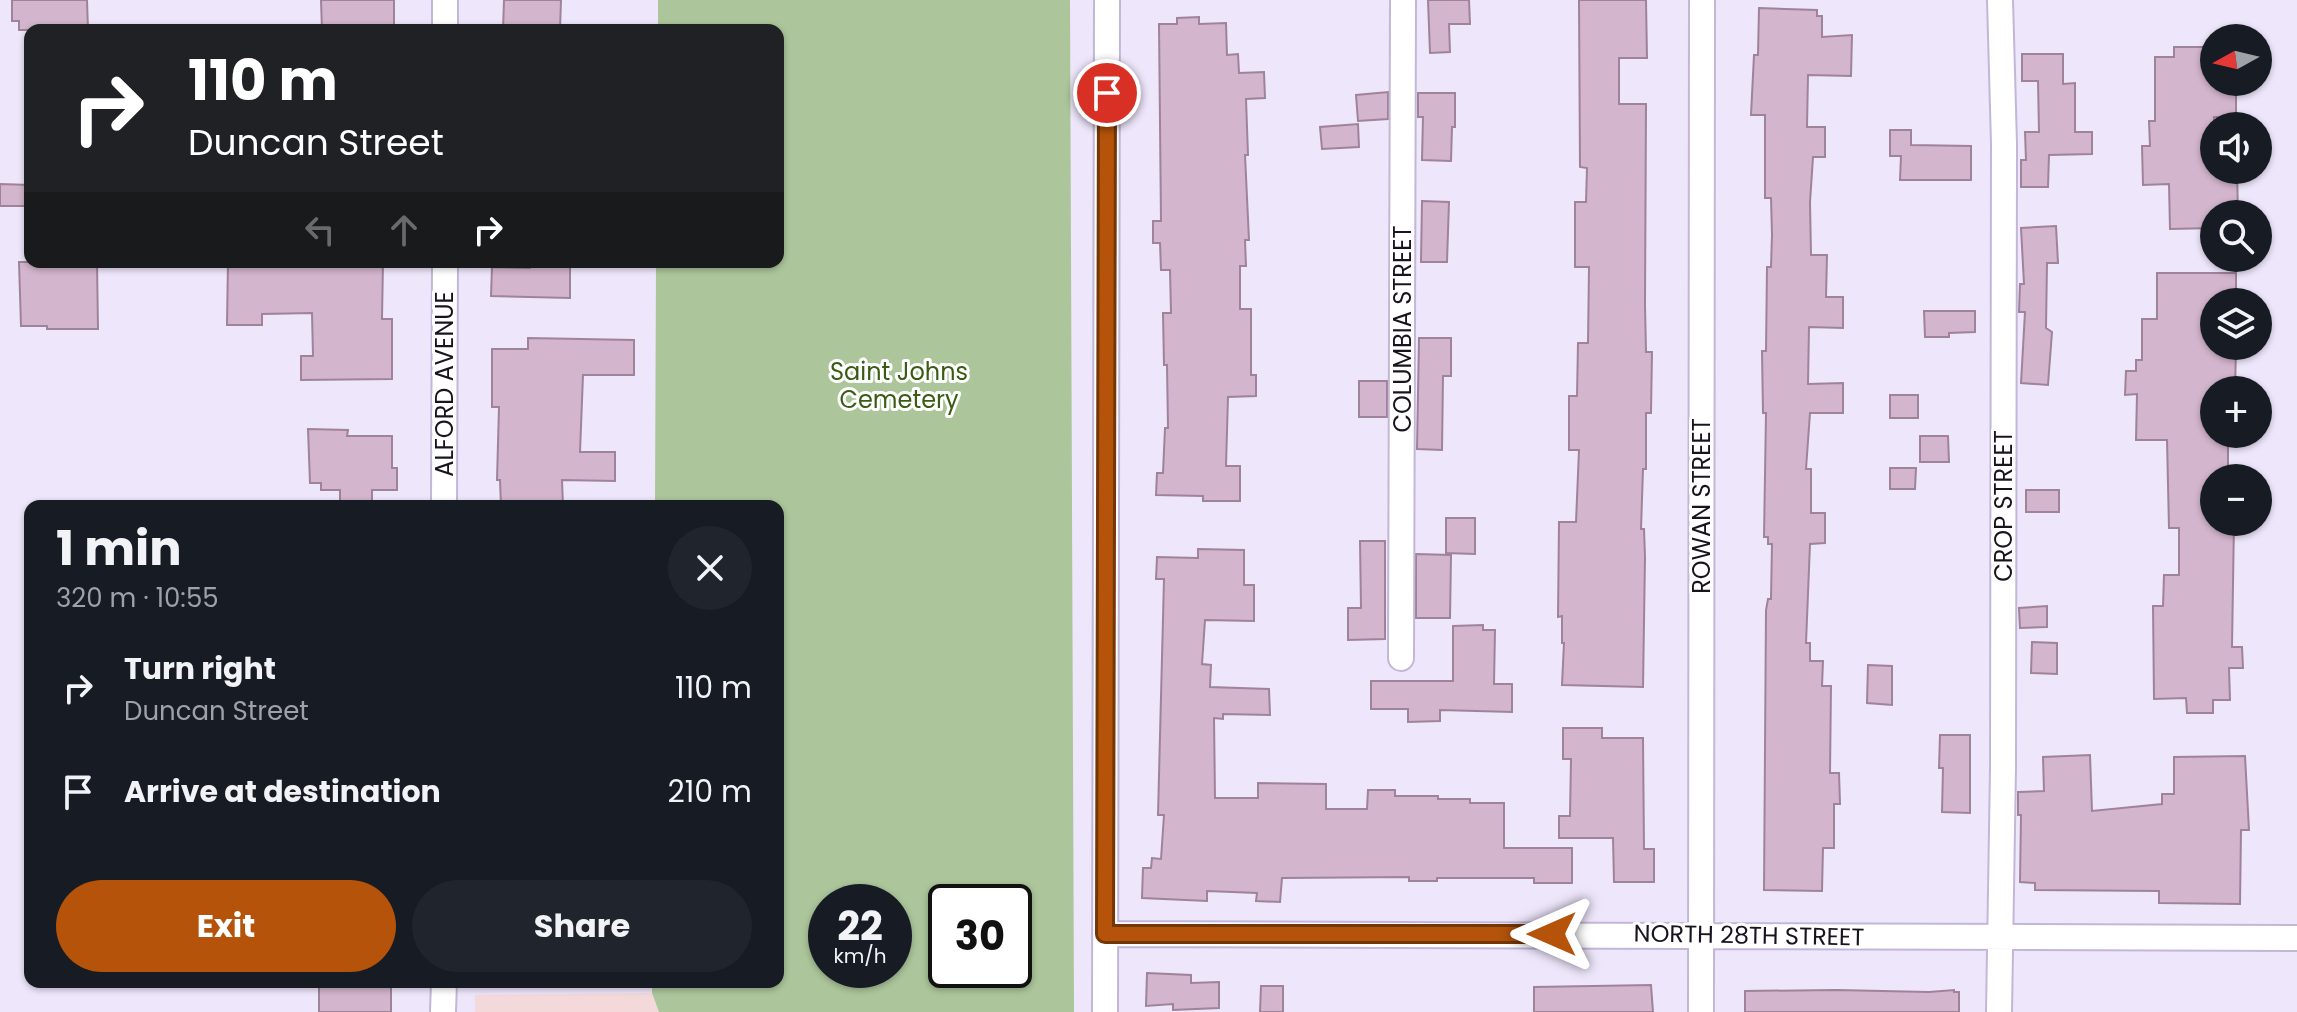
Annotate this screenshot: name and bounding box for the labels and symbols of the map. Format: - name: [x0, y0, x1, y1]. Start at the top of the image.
- north arrow: [2200, 24, 2272, 96]
- pin: [1073, 59, 1141, 127]
- street label: COLUMBIA STREET: [1386, 225, 1419, 433]
- street label: ALFORD AVENUE: [428, 291, 461, 477]
- park label: Saint Johns Cemetery: [830, 355, 968, 416]
- street label: ROWAN STREET: [1685, 418, 1718, 594]
- street label: CROP STREET: [1987, 430, 2020, 582]
- speed limit sign: 30: [928, 884, 1032, 988]
- position arrow: [1510, 892, 1594, 976]
- street label: NORTH 28TH STREET: [1633, 916, 1865, 954]

